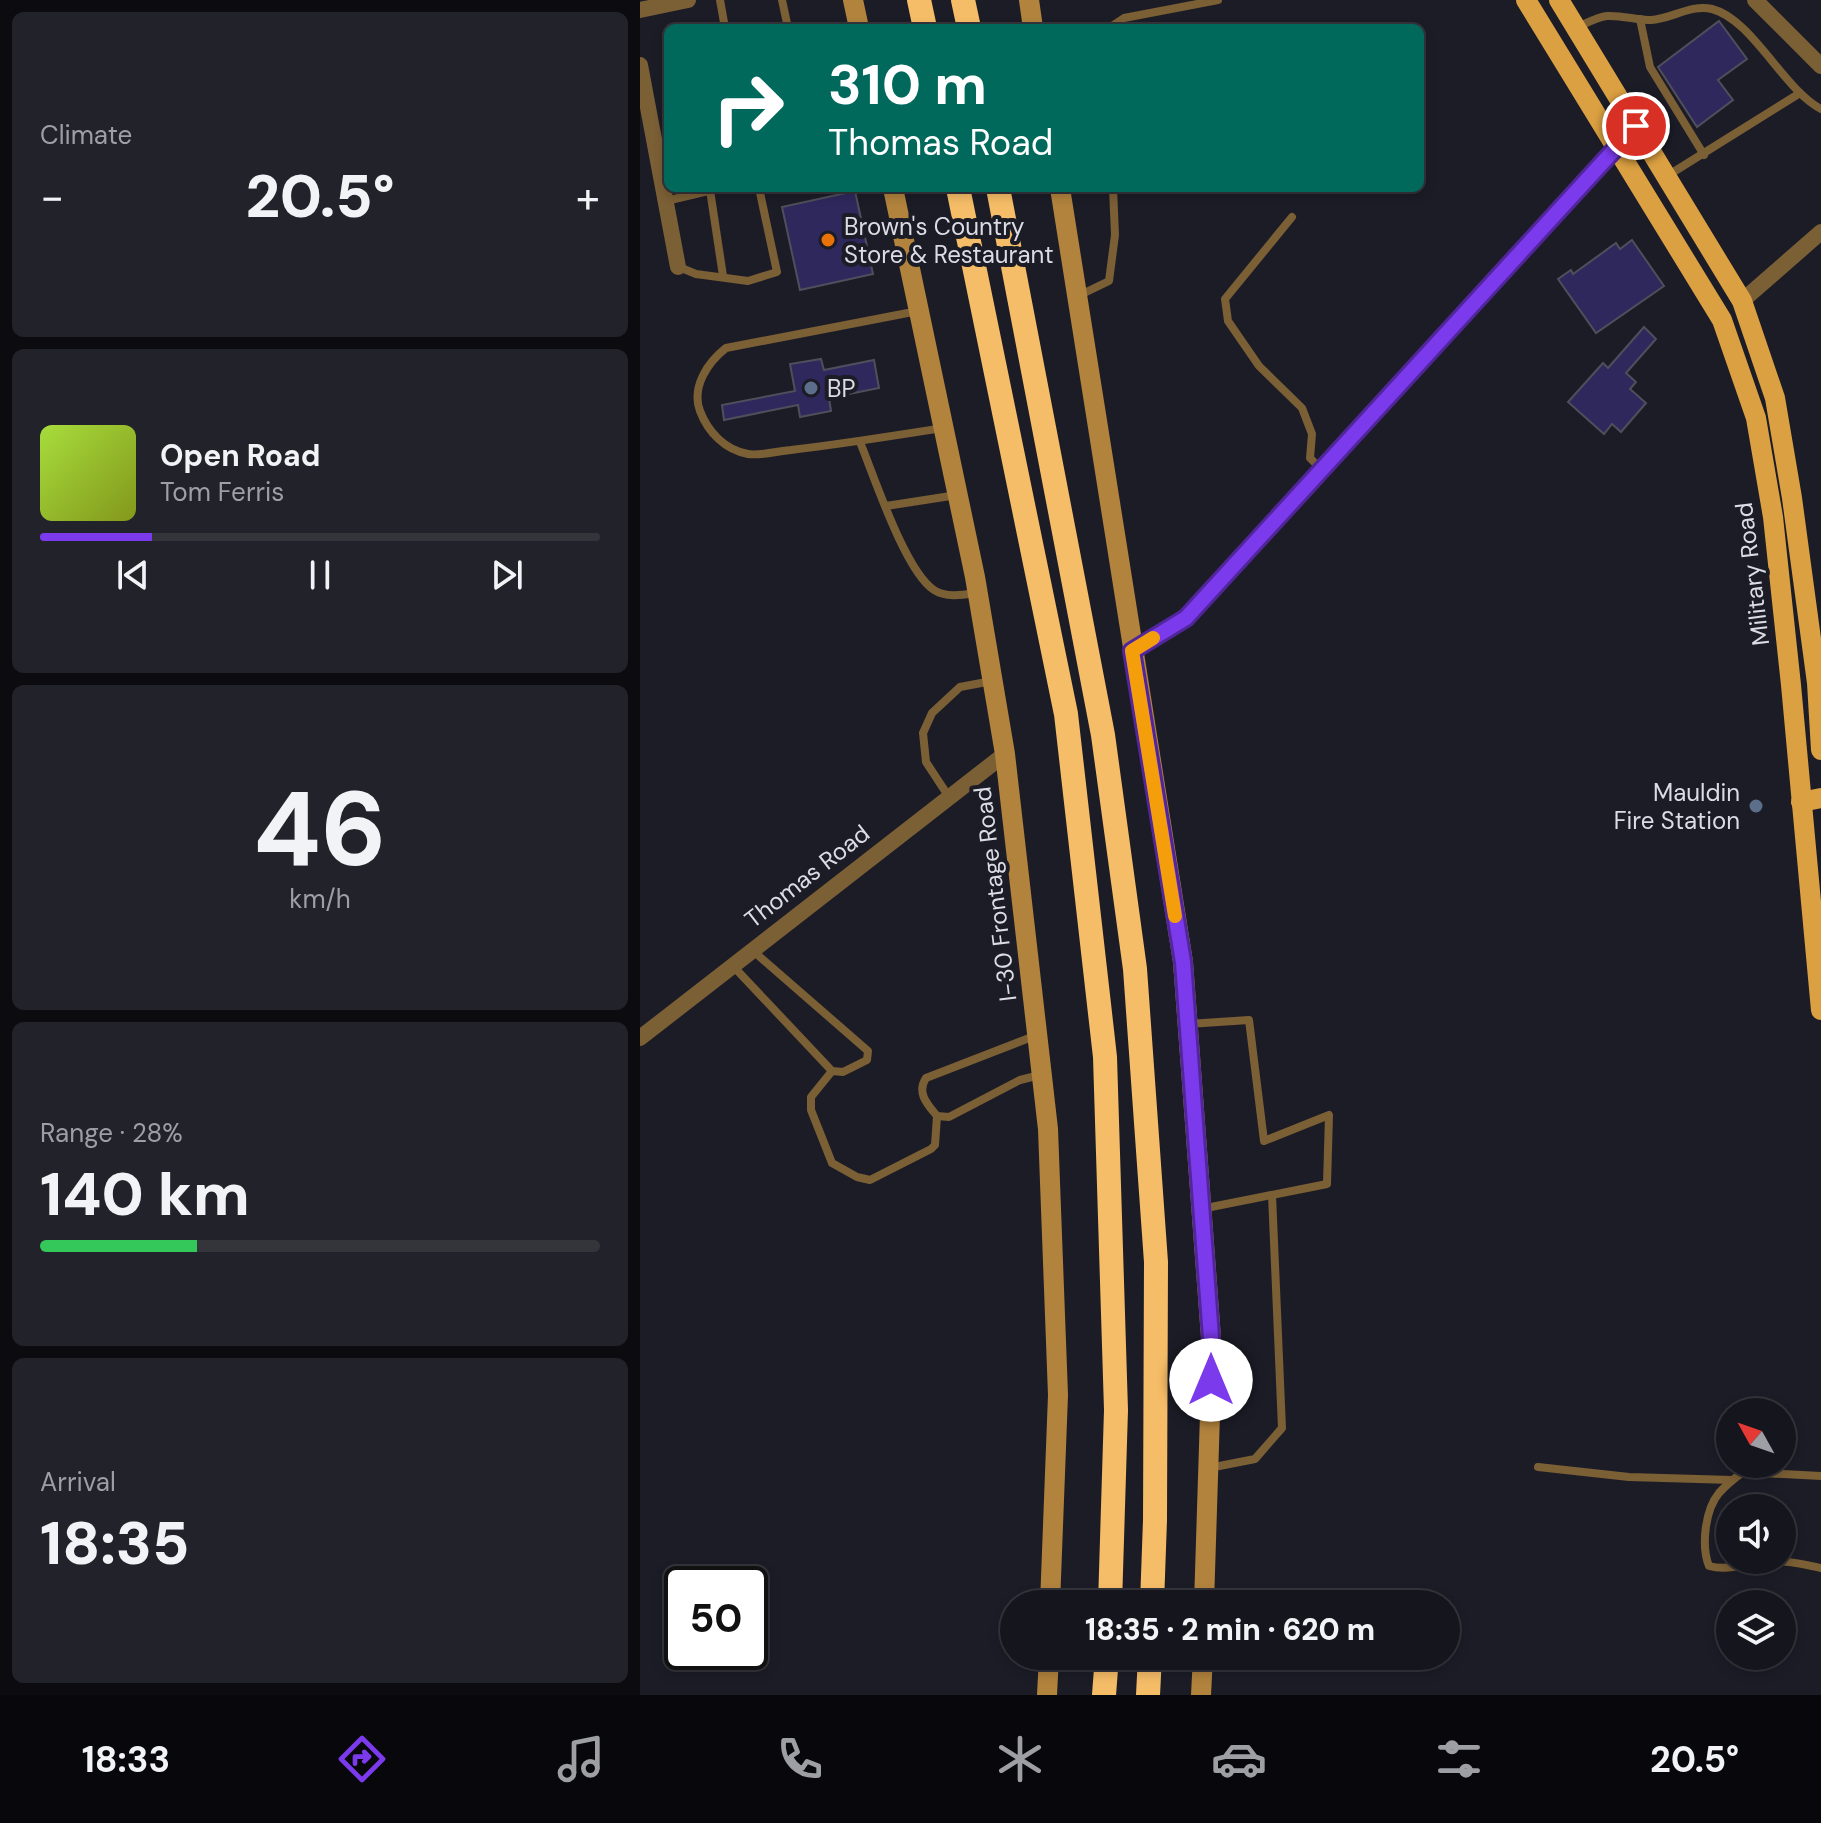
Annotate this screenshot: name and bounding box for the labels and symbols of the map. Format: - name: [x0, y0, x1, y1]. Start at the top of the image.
- pin: [1602, 92, 1670, 160]
- place label: Brown's Country Store & Restaurant: [844, 211, 1054, 270]
- marker: Brown's Country Store & Restaurant: [819, 231, 837, 249]
- place label: BP: [827, 373, 855, 404]
- marker: BP: [802, 379, 820, 397]
- street label: Military Road: [1728, 501, 1776, 647]
- place label: Mauldin Fire Station: [1614, 777, 1740, 836]
- street label: I-30 Frontage Road: [966, 785, 1024, 1003]
- marker: Mauldin Fire Station: [1747, 797, 1765, 815]
- street label: Thomas Road: [738, 818, 876, 934]
- position arrow: [1169, 1338, 1253, 1422]
- north arrow: [1716, 1398, 1796, 1478]
- speed limit sign: 50: [664, 1566, 768, 1670]

